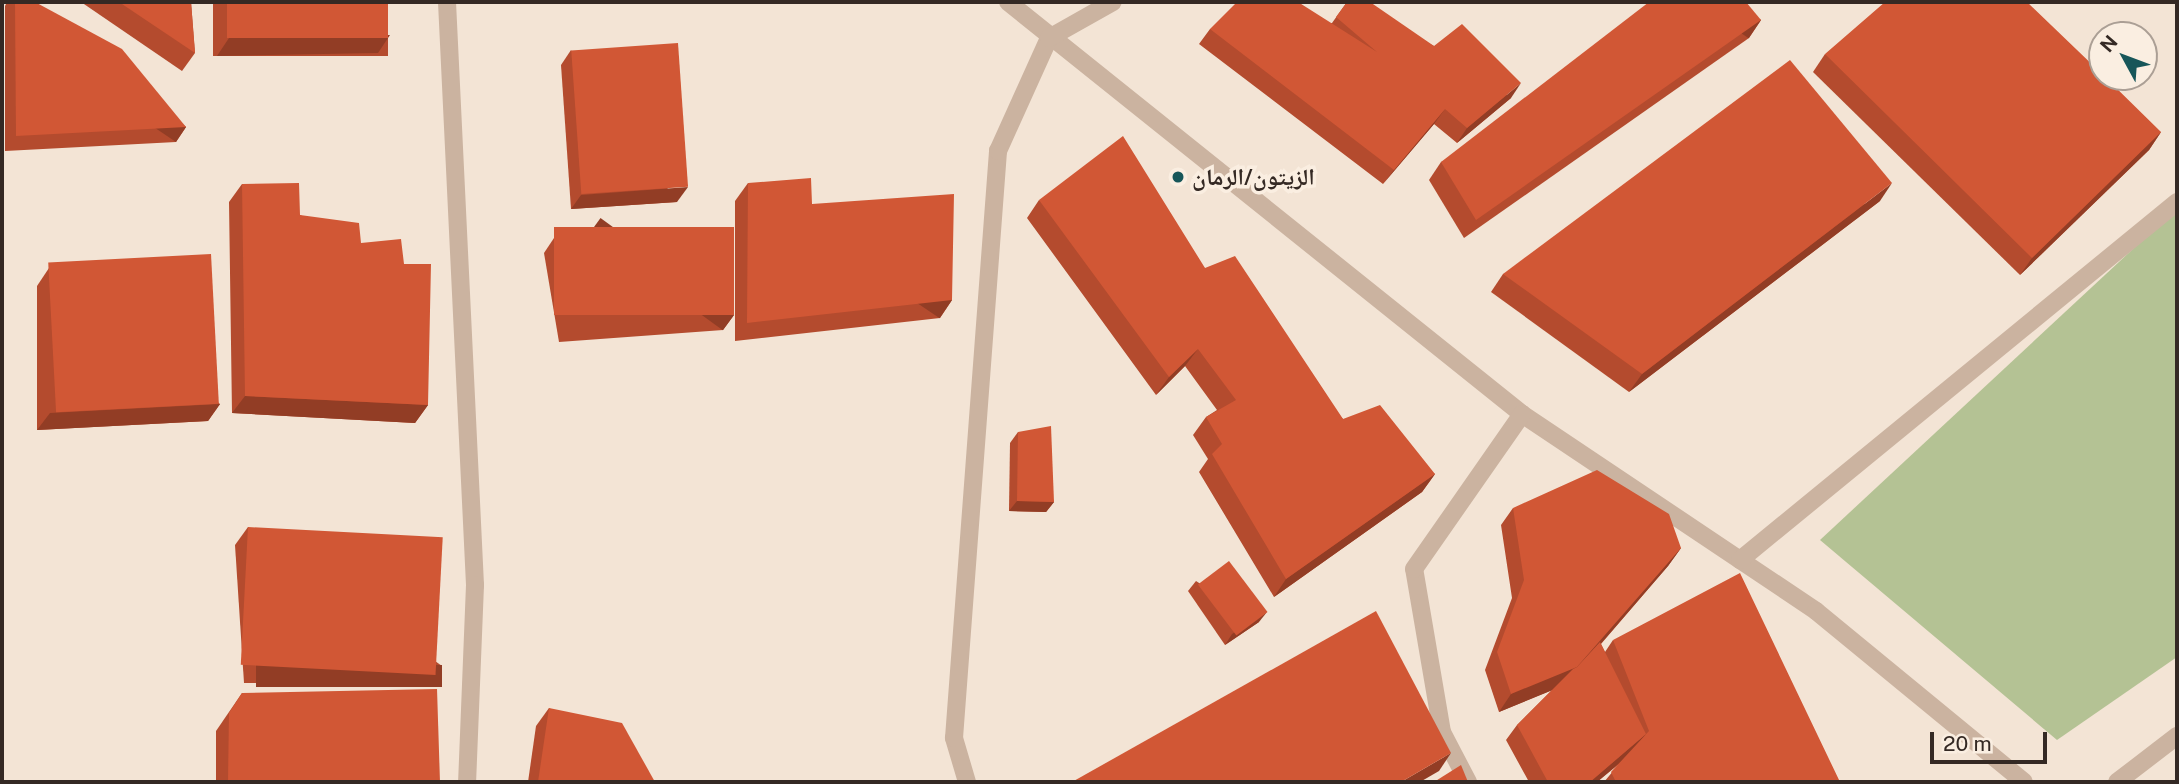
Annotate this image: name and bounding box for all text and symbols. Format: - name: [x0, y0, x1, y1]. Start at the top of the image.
- north arrow: [2088, 21, 2158, 91]
- text: N: [2095, 31, 2122, 56]
- place label: الزيتون/الرمان: [1192, 163, 1315, 191]
- marker: الزيتون/الرمان: [1170, 169, 1186, 185]
- scale bar: [1934, 718, 2051, 762]
- text: 20 m: [1943, 731, 1992, 756]

